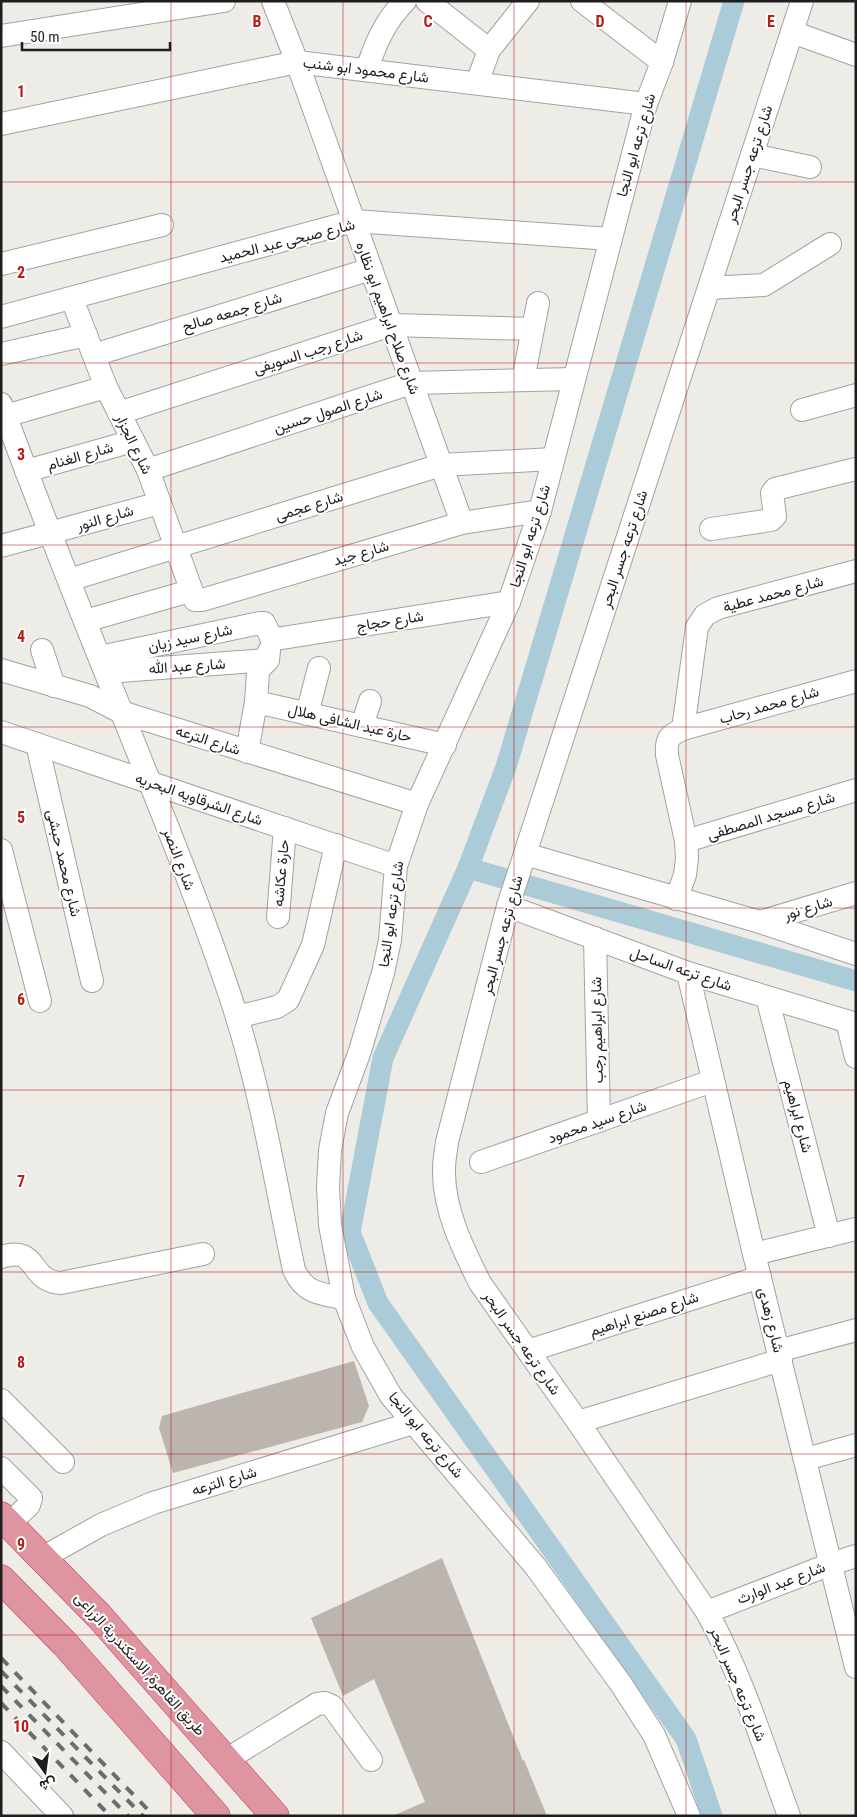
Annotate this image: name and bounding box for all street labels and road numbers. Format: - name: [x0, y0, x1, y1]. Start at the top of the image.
- street label: شارع محمود ابو شنب: [302, 53, 430, 89]
- street label: شارع ترعه ابو النجا: [613, 91, 661, 199]
- street label: شارع ترعه جسر البحر: [721, 103, 778, 227]
- street label: شارع صبحى عبد الحميد: [217, 215, 357, 269]
- street label: شارع صلاح ابراهيم ابو نظاره: [350, 239, 424, 398]
- street label: شارع جمعه صالح: [180, 288, 285, 338]
- street label: شارع رجب السويفى: [251, 326, 366, 380]
- street label: شارع الصول حسين: [271, 385, 386, 439]
- street label: شارع الجزار: [109, 410, 156, 478]
- street label: شارع الغنام: [45, 438, 116, 476]
- street label: شارع ترعه ابو النجا: [506, 482, 556, 590]
- street label: شارع عجمى: [273, 487, 346, 527]
- street label: شارع ترعه جسر البحر: [596, 488, 653, 612]
- street label: شارع النور: [74, 501, 136, 537]
- street label: شارع جيد: [331, 536, 392, 571]
- street label: شارع محمد عطية: [721, 572, 826, 618]
- street label: شارع حجاج: [355, 607, 425, 637]
- street label: شارع سيد زيان: [146, 620, 235, 658]
- street label: شارع عبد الله: [148, 654, 226, 680]
- street label: شارع محمد رحاب: [717, 682, 822, 730]
- street label: حارة عبد الشافى هلال: [286, 700, 414, 747]
- street label: شارع الترعه: [173, 721, 243, 761]
- street label: شارع الشرقاويه البحريه: [132, 769, 265, 831]
- street label: شارع مسجد المصطفى: [705, 788, 838, 846]
- street label: شارع محمد حبشى: [41, 808, 85, 919]
- street label: شارع النصر: [157, 824, 199, 894]
- street label: حارة عكاشه: [269, 839, 293, 907]
- street label: شارع ترعه ابو النجا: [375, 860, 409, 968]
- street label: شارع ترعه جسر البحر: [477, 873, 529, 998]
- street label: شارع نور: [781, 892, 835, 926]
- street label: شارع ترعه الساحل: [627, 943, 734, 997]
- street label: شارع ابراهيم رجب: [587, 976, 609, 1083]
- street label: شارع ابراهيم: [778, 1077, 816, 1155]
- street label: شارع سيد محمود: [545, 1097, 649, 1149]
- street label: شارع زهدى: [752, 1286, 788, 1355]
- street label: شارع ترعه جسر البحر: [477, 1287, 565, 1400]
- street label: شارع مصنع ابراهيم: [587, 1288, 702, 1342]
- street label: شارع ترعه ابو النجا: [383, 1388, 467, 1483]
- street label: شارع الترعه: [189, 1463, 259, 1501]
- street label: شارع عبد الوارث: [734, 1558, 829, 1610]
- street label: طريق القاهرة, الاسكندرية الزراعى: [70, 1589, 209, 1740]
- street label: شارع ترعه جسر البحر: [703, 1623, 770, 1745]

